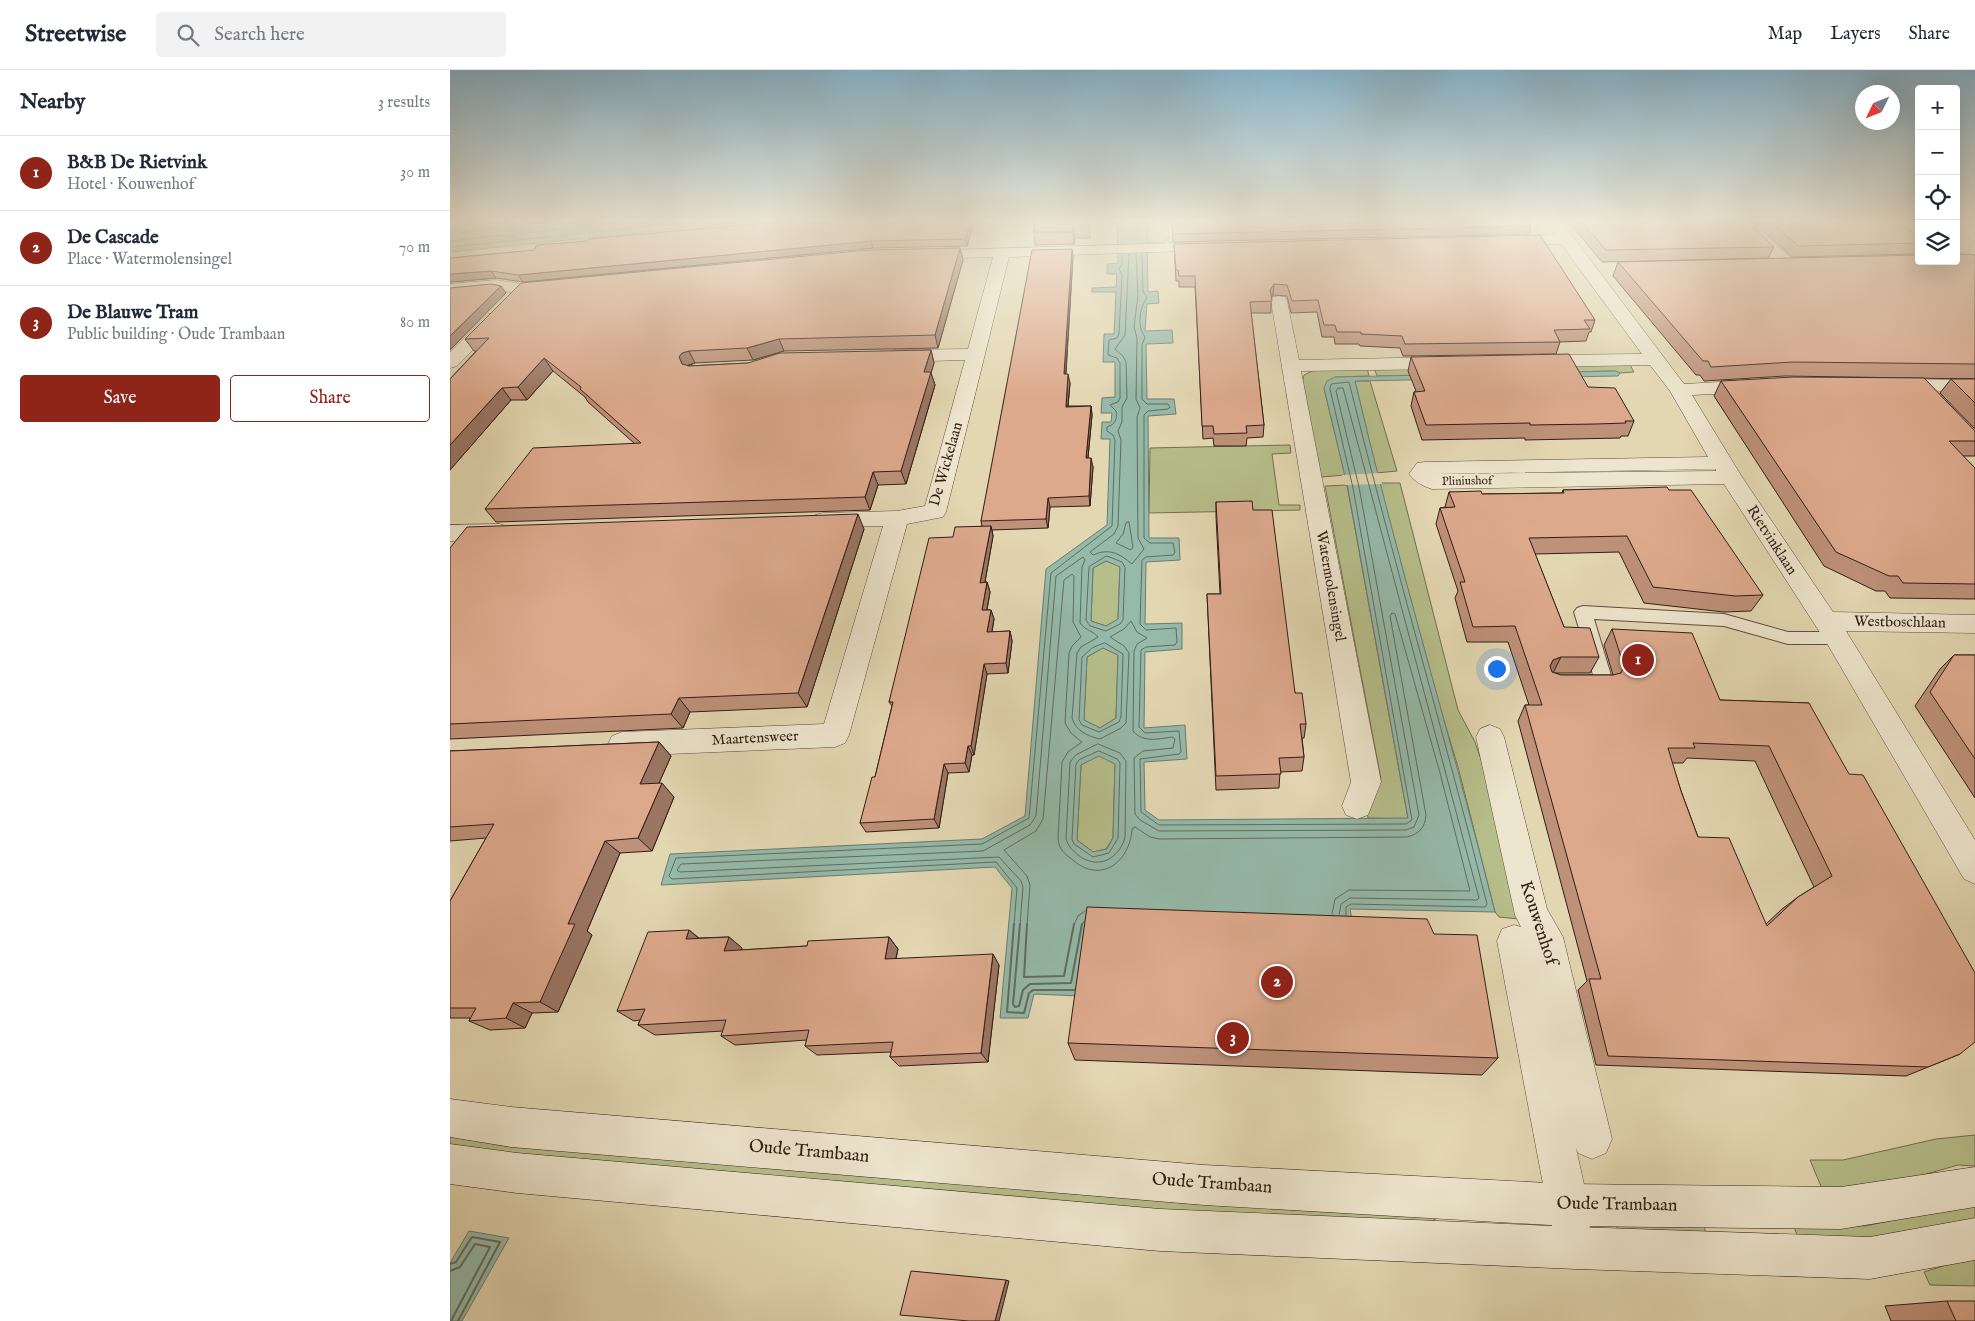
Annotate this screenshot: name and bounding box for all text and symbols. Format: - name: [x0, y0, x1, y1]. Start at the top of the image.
- search box: [156, 12, 506, 57]
- text: Streetwise: [25, 19, 126, 50]
- icon: search: [174, 21, 202, 49]
- text: Search here: [214, 23, 305, 47]
- text: Map: [1768, 23, 1802, 46]
- text: Layers: [1830, 23, 1881, 46]
- text: Share: [1909, 23, 1950, 46]
- north arrow: [1855, 85, 1900, 130]
- map controls: [1915, 85, 1960, 265]
- button: +: [1915, 85, 1960, 130]
- text: Nearby: [20, 89, 85, 116]
- text: 3 results: [378, 93, 430, 113]
- button: −: [1915, 130, 1960, 175]
- text: B&B De Rietvink: [67, 151, 207, 175]
- text: 1: [33, 163, 39, 183]
- text: 30 m: [400, 163, 430, 183]
- text: Hotel · Kouwenhof: [67, 175, 194, 195]
- button: locate: [1915, 175, 1960, 220]
- button: layers: [1915, 220, 1960, 265]
- text: De Cascade: [67, 226, 159, 250]
- text: 2: [32, 238, 40, 258]
- text: 70 m: [399, 238, 430, 258]
- text: Place · Watermolensingel: [67, 250, 232, 270]
- text: De Blauwe Tram: [67, 301, 199, 325]
- text: 3: [33, 313, 39, 333]
- text: 80 m: [400, 313, 430, 333]
- text: Public building · Oude Trambaan: [67, 325, 285, 345]
- button: Save: [20, 375, 220, 422]
- button: Share: [230, 375, 430, 422]
- street label: De Wickelaan: [925, 420, 967, 508]
- street label: Pliniushof: [1442, 473, 1495, 489]
- street label: Rietvinklaan: [1742, 502, 1802, 578]
- street label: Watermolensingel: [1312, 529, 1350, 644]
- street label: Westboschlaan: [1854, 612, 1946, 632]
- pin: 1: [1622, 641, 1654, 679]
- your location: [1484, 656, 1510, 682]
- street label: Maartensweer: [711, 726, 799, 750]
- street label: Kouwenhof: [1514, 878, 1563, 971]
- pin: 2: [1261, 963, 1293, 1001]
- pin: 3: [1217, 1019, 1249, 1057]
- street label: Oude Trambaan: [748, 1135, 871, 1169]
- street label: Oude Trambaan: [1151, 1168, 1273, 1200]
- street label: Oude Trambaan: [1556, 1192, 1678, 1218]

